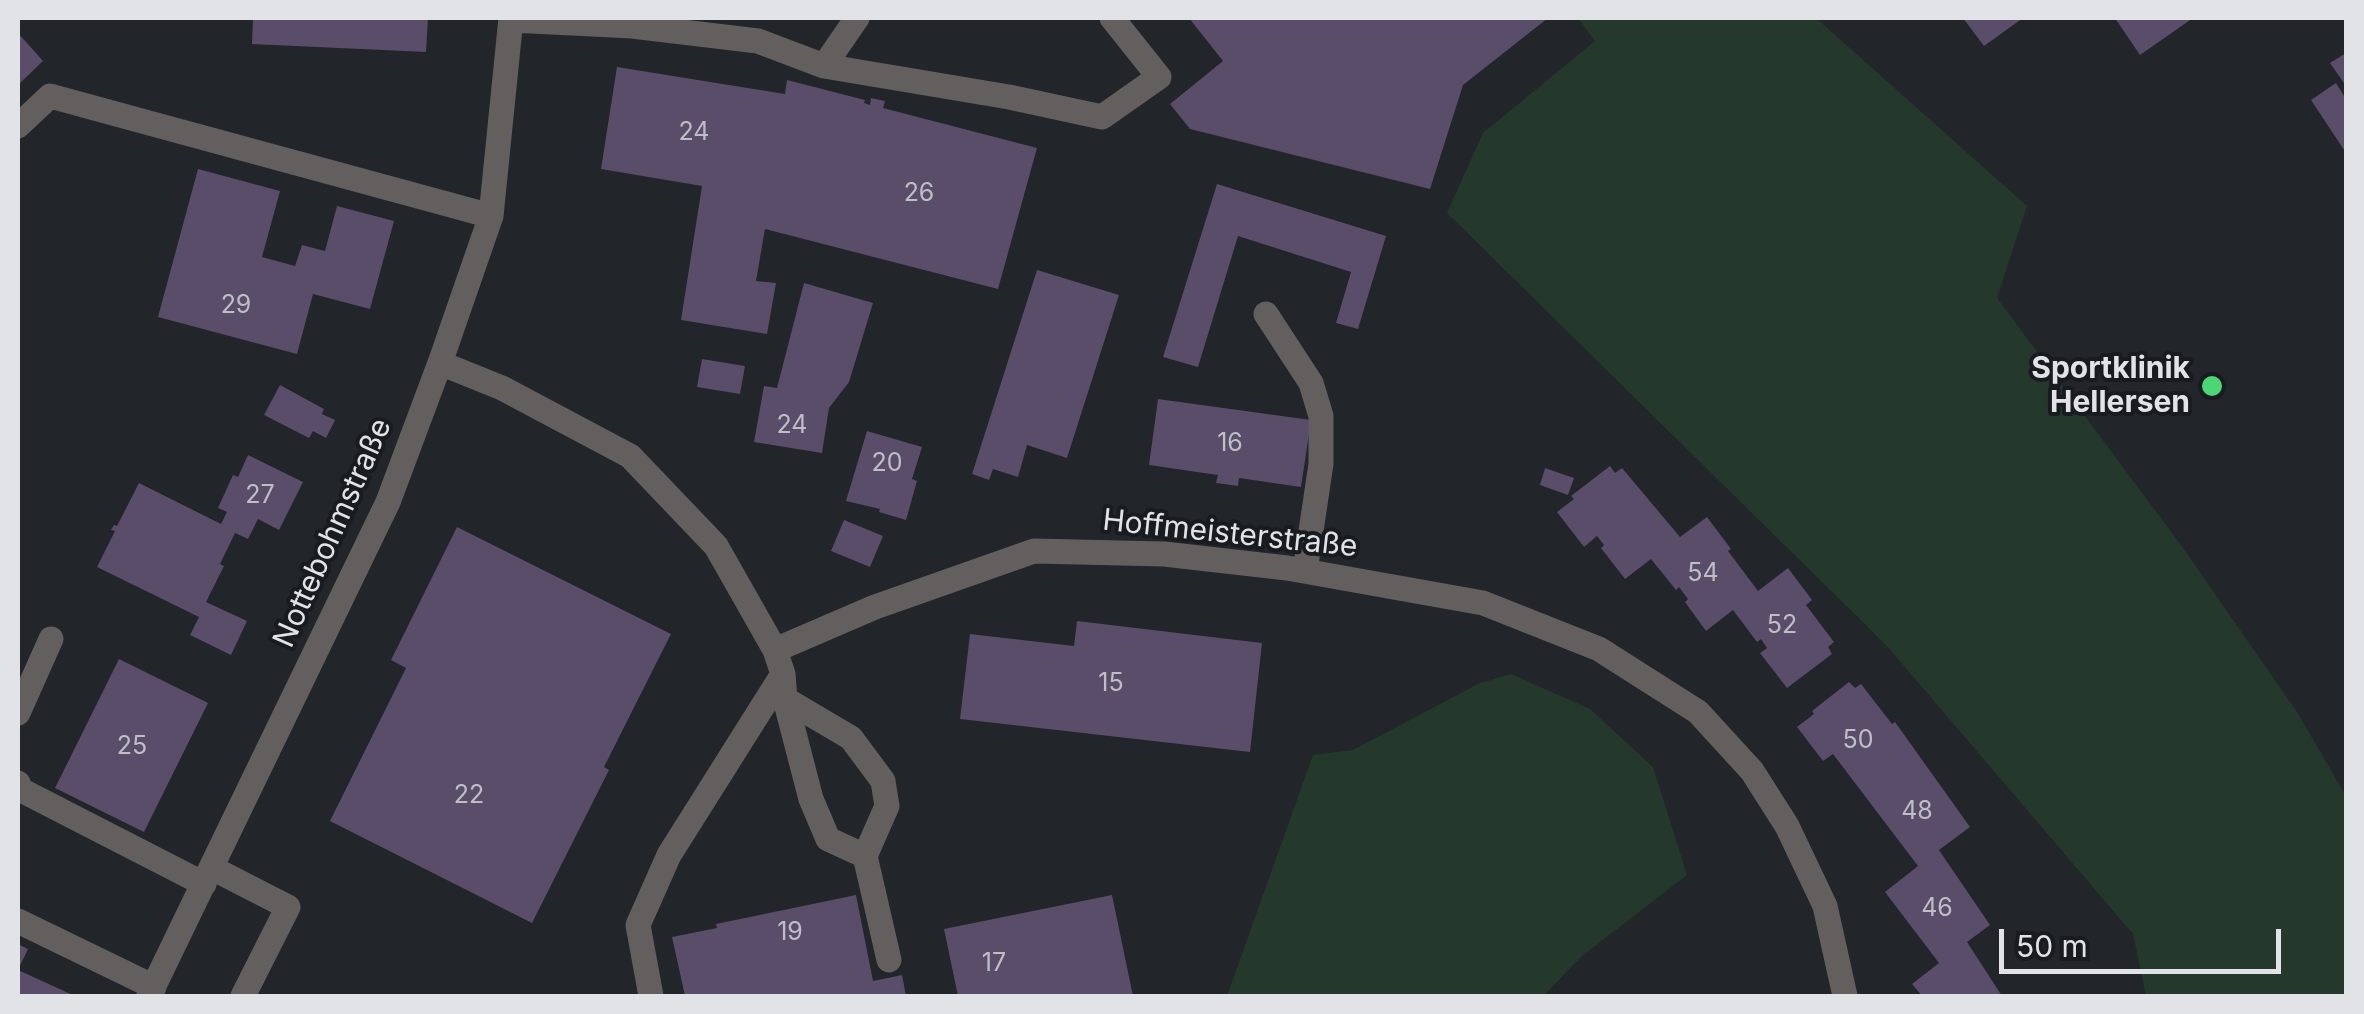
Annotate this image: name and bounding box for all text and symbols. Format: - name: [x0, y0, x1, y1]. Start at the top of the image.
- house number: 24: [678, 117, 710, 147]
- house number: 26: [904, 178, 934, 208]
- house number: 29: [221, 290, 251, 320]
- place label: Sportklinik Hellersen: [2031, 351, 2190, 422]
- marker: Sportklinik Hellersen: [2199, 373, 2225, 399]
- house number: 24: [776, 410, 808, 440]
- street label: Nottebohmstraße: [266, 413, 400, 653]
- house number: 16: [1217, 428, 1243, 458]
- house number: 20: [871, 448, 903, 478]
- house number: 27: [245, 480, 275, 510]
- street label: Hoffmeisterstraße: [1101, 503, 1359, 565]
- house number: 54: [1687, 558, 1719, 588]
- house number: 52: [1767, 610, 1797, 640]
- house number: 15: [1098, 668, 1124, 698]
- house number: 50: [1843, 725, 1873, 755]
- house number: 25: [117, 731, 147, 761]
- house number: 22: [454, 780, 484, 810]
- house number: 48: [1901, 796, 1933, 826]
- house number: 46: [1921, 893, 1953, 923]
- scale bar: [2004, 909, 2286, 971]
- house number: 19: [777, 917, 803, 947]
- text: 50 m: [2016, 928, 2088, 964]
- house number: 17: [982, 948, 1006, 978]

